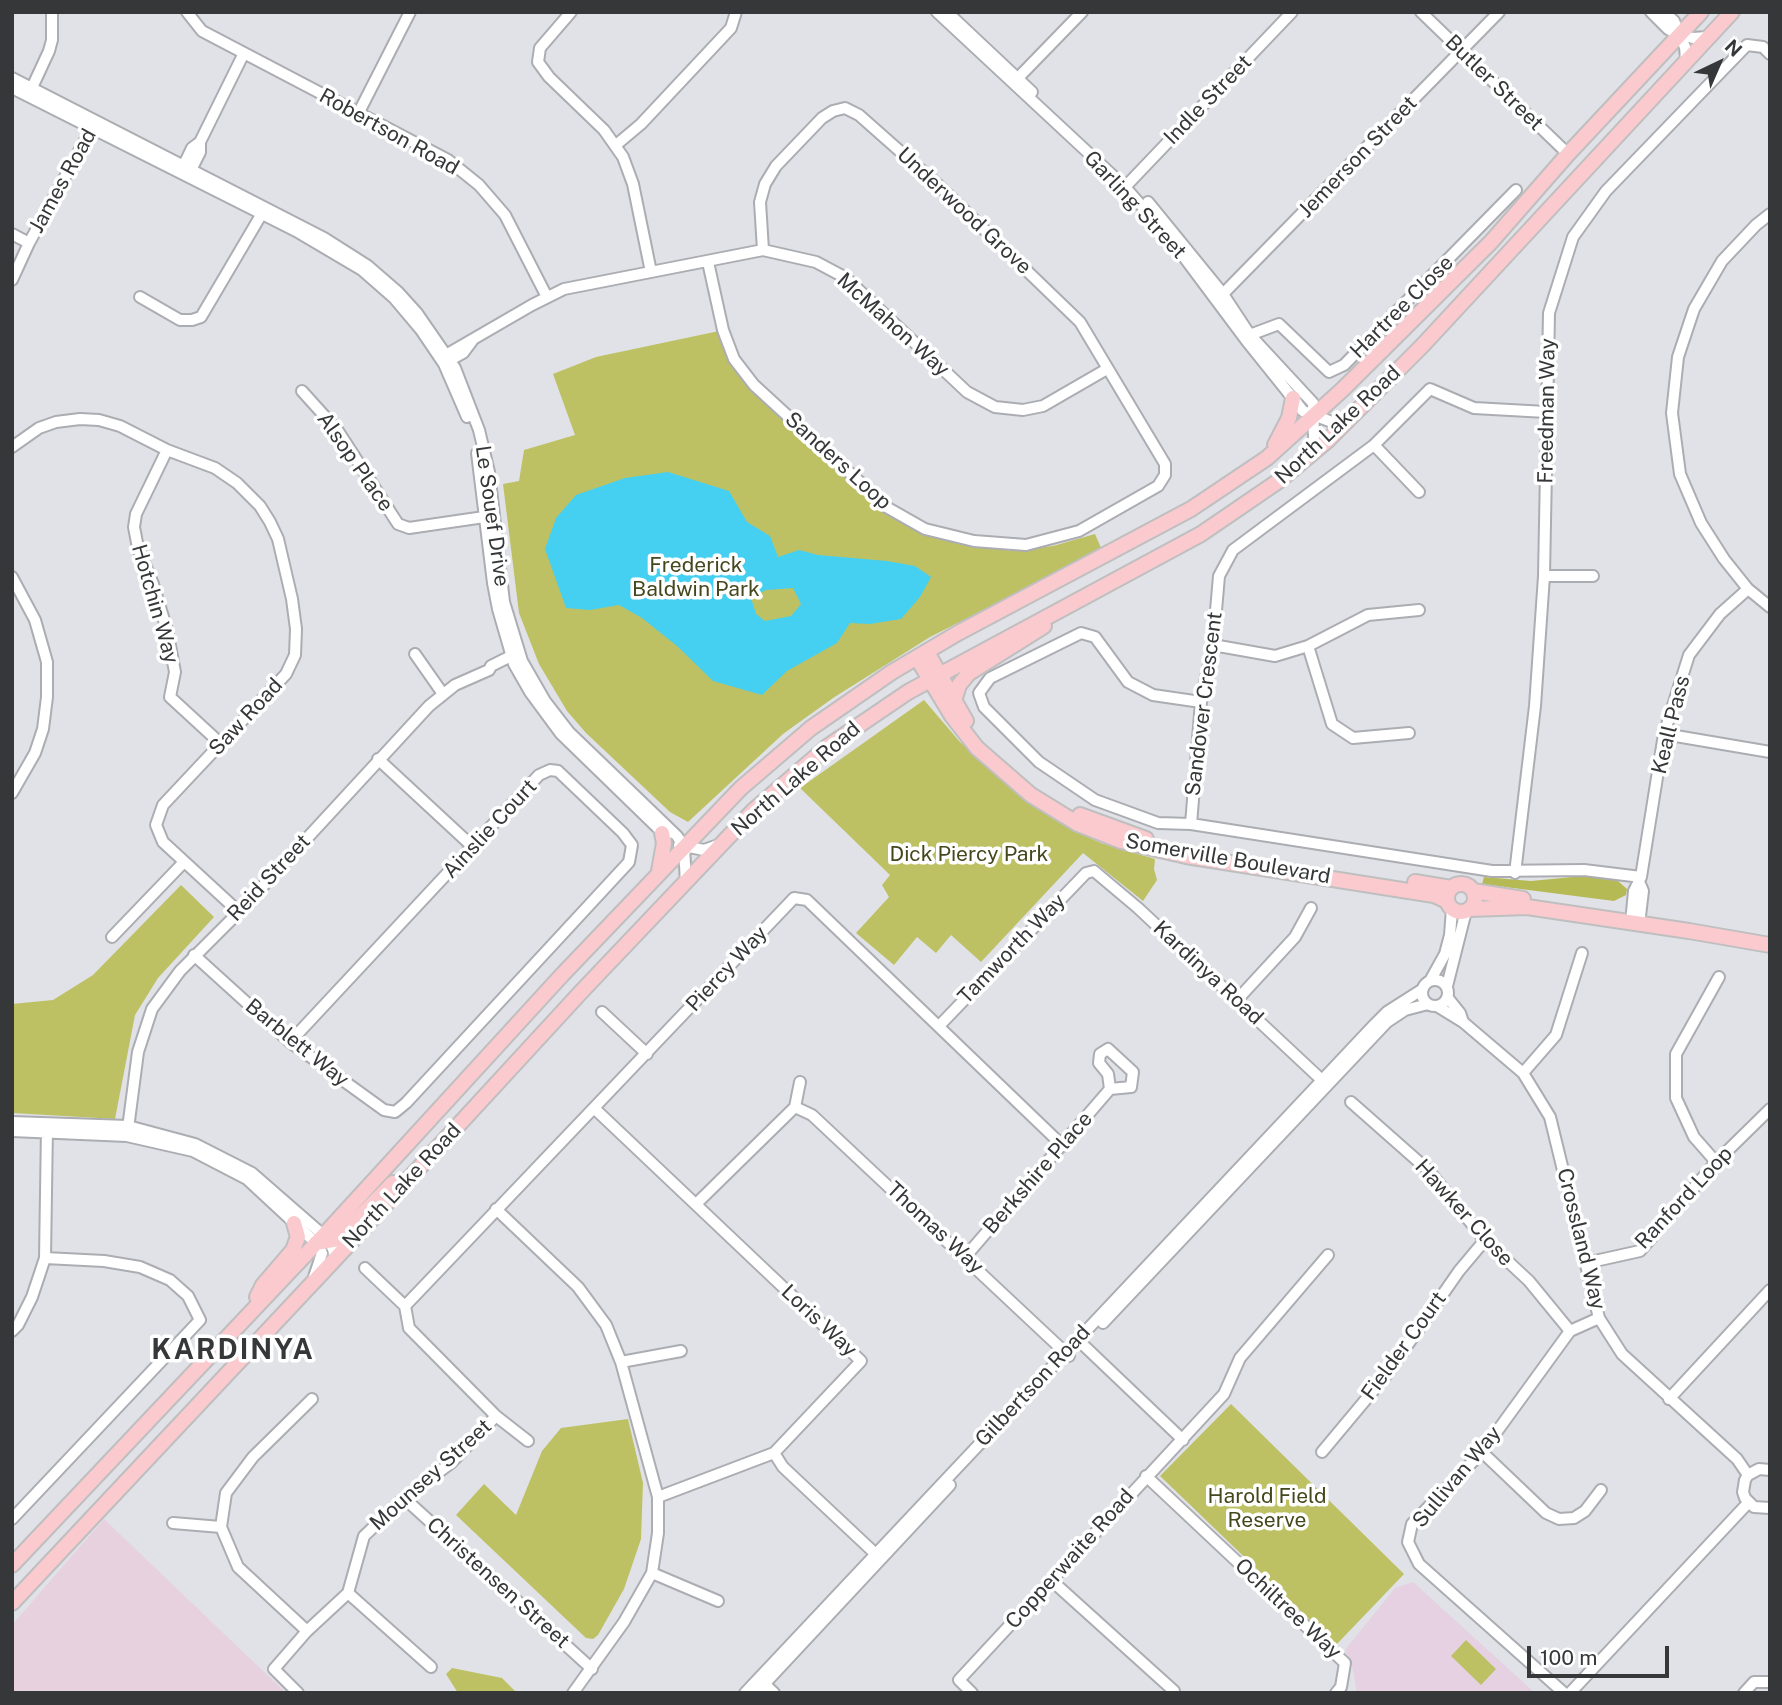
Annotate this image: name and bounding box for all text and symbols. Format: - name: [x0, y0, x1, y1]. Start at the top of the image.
- north arrow: [1684, 28, 1754, 98]
- street label: Butler Street: [1440, 30, 1548, 136]
- text: N: [1721, 35, 1747, 61]
- street label: Indle Street: [1159, 50, 1257, 150]
- street label: Robertson Road: [315, 83, 463, 181]
- street label: Jemerson Street: [1294, 91, 1422, 223]
- street label: James Road: [24, 125, 102, 237]
- street label: Underwood Grove: [892, 142, 1036, 280]
- street label: Garling Street: [1079, 146, 1191, 264]
- street label: Hartree Close: [1345, 250, 1459, 364]
- street label: McMahon Way: [832, 268, 954, 382]
- street label: Freedman Way: [1533, 338, 1561, 484]
- street label: North Lake Road: [1270, 360, 1406, 490]
- street label: Alsop Place: [312, 407, 398, 517]
- street label: Sanders Loop: [780, 407, 896, 515]
- street label: Le Souef Drive: [470, 444, 514, 588]
- street label: Hotchin Way: [126, 542, 184, 666]
- park label: Frederick Baldwin Park: [632, 553, 760, 603]
- street label: Sandover Crescent: [1180, 610, 1228, 798]
- street label: Saw Road: [204, 673, 288, 761]
- street label: Keall Pass: [1647, 673, 1695, 777]
- street label: North Lake Road: [726, 716, 866, 842]
- street label: Ainslie Court: [438, 774, 542, 884]
- street label: Reid Street: [222, 829, 316, 927]
- street label: Somerville Boulevard: [1124, 829, 1332, 889]
- park label: Dick Piercy Park: [890, 842, 1048, 868]
- street label: Tamworth Way: [953, 889, 1071, 1009]
- street label: Kardinya Road: [1148, 916, 1268, 1030]
- street label: Piercy Way: [681, 921, 773, 1017]
- street label: Barblett Way: [240, 994, 354, 1092]
- street label: Berkshire Place: [978, 1107, 1098, 1239]
- street label: North Lake Road: [337, 1118, 467, 1254]
- street label: Ranford Loop: [1630, 1141, 1738, 1255]
- street label: Hawker Close: [1410, 1154, 1518, 1272]
- street label: Crossland Way: [1551, 1166, 1611, 1312]
- street label: Thomas Way: [881, 1177, 989, 1279]
- street label: Loris Way: [776, 1280, 862, 1362]
- street label: Fielder Court: [1356, 1287, 1452, 1405]
- street label: Gilbertson Road: [970, 1320, 1096, 1452]
- district label: KARDINYA: [152, 1333, 314, 1367]
- street label: Mounsey Street: [365, 1414, 497, 1536]
- street label: Sullivan Way: [1407, 1421, 1507, 1533]
- street label: Copperwaite Road: [1001, 1484, 1139, 1634]
- park label: Harold Field Reserve: [1208, 1484, 1326, 1534]
- street label: Christensen Street: [421, 1512, 575, 1654]
- street label: Ochiltree Way: [1230, 1553, 1346, 1665]
- scale bar: [1530, 1632, 1672, 1676]
- text: 100 m: [1540, 1645, 1597, 1670]

